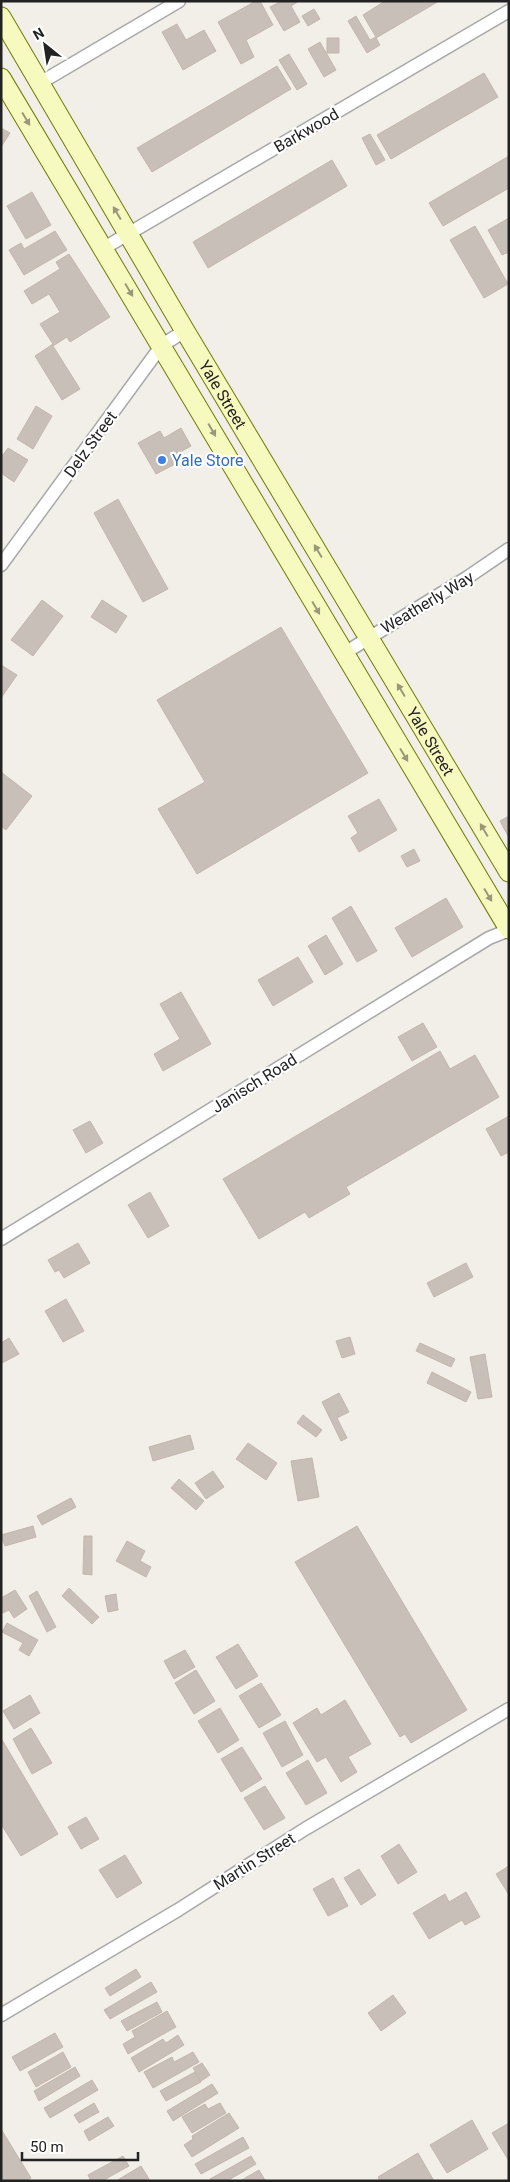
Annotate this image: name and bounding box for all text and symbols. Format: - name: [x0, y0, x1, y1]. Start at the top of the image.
- north arrow: [20, 20, 70, 70]
- text: N: [30, 24, 47, 43]
- street label: Barkwood: [271, 104, 342, 157]
- one-way arrow: [22, 113, 31, 126]
- one-way arrow: [112, 207, 121, 220]
- one-way arrow: [124, 284, 134, 297]
- street label: Yale Street: [195, 357, 250, 432]
- street label: Delz Street: [60, 408, 121, 481]
- one-way arrow: [207, 423, 216, 436]
- place label: Yale Store: [172, 451, 244, 470]
- marker: Yale Store: [156, 454, 168, 466]
- one-way arrow: [313, 544, 322, 557]
- street label: Weatherly Way: [378, 567, 477, 638]
- one-way arrow: [312, 602, 321, 615]
- one-way arrow: [397, 683, 406, 696]
- street label: Yale Street: [402, 704, 458, 779]
- one-way arrow: [400, 749, 409, 762]
- one-way arrow: [480, 822, 488, 837]
- one-way arrow: [484, 888, 493, 901]
- street label: Janisch Road: [208, 1050, 300, 1117]
- street label: Martin Street: [210, 1829, 299, 1894]
- scale bar: [22, 2130, 139, 2162]
- text: 50 m: [30, 2138, 64, 2156]

